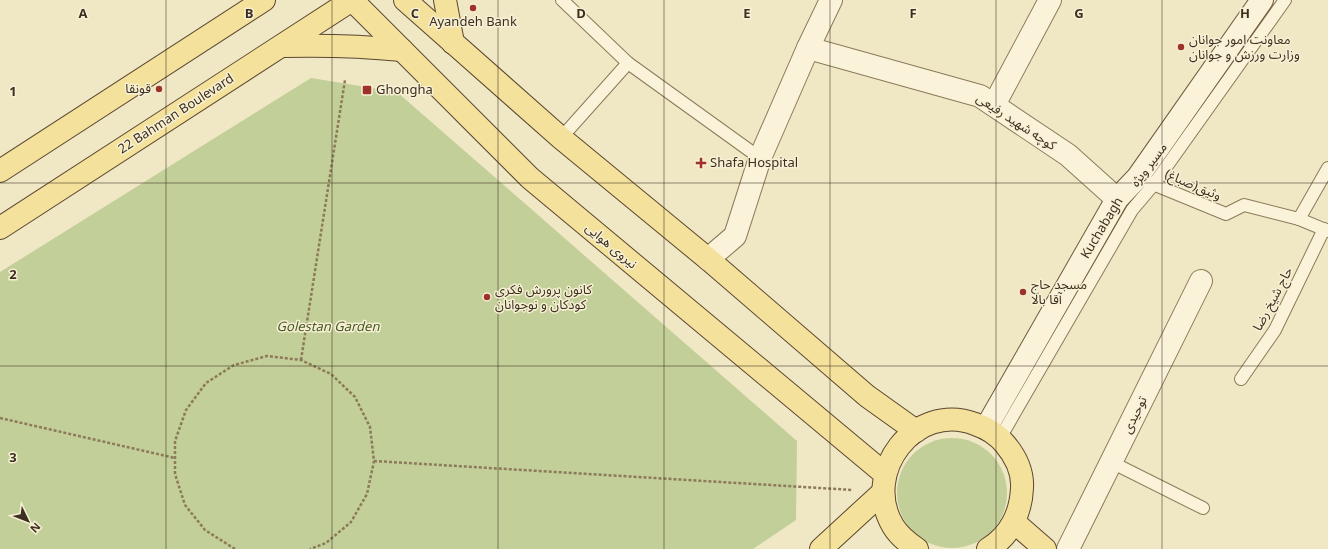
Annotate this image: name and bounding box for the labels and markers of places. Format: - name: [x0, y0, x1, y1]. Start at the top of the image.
- marker: Ayandeh Bank: [468, 3, 478, 13]
- place label: Ayandeh Bank: [429, 8, 517, 36]
- place label: معاونت امور جوانان وزارت ورزش و جوانان: [1189, 26, 1300, 69]
- marker: معاونت امور جوانان وزارت ورزش و جوانان: [1176, 42, 1186, 52]
- place label: قونقا: [125, 75, 151, 103]
- place label: Ghongha: [376, 76, 433, 104]
- marker: قونقا: [154, 84, 164, 94]
- marker: Ghongha: [361, 84, 373, 96]
- place label: Shafa Hospital: [710, 149, 798, 177]
- marker: Shafa Hospital: [695, 157, 707, 169]
- place label: مسجد حاج آقا بالا: [1031, 271, 1087, 314]
- place label: کانون پرورش فکری کودکان و نوجوانان: [495, 276, 592, 319]
- marker: مسجد حاج آقا بالا: [1018, 287, 1028, 297]
- marker: کانون پرورش فکری کودکان و نوجوانان: [482, 292, 492, 302]

